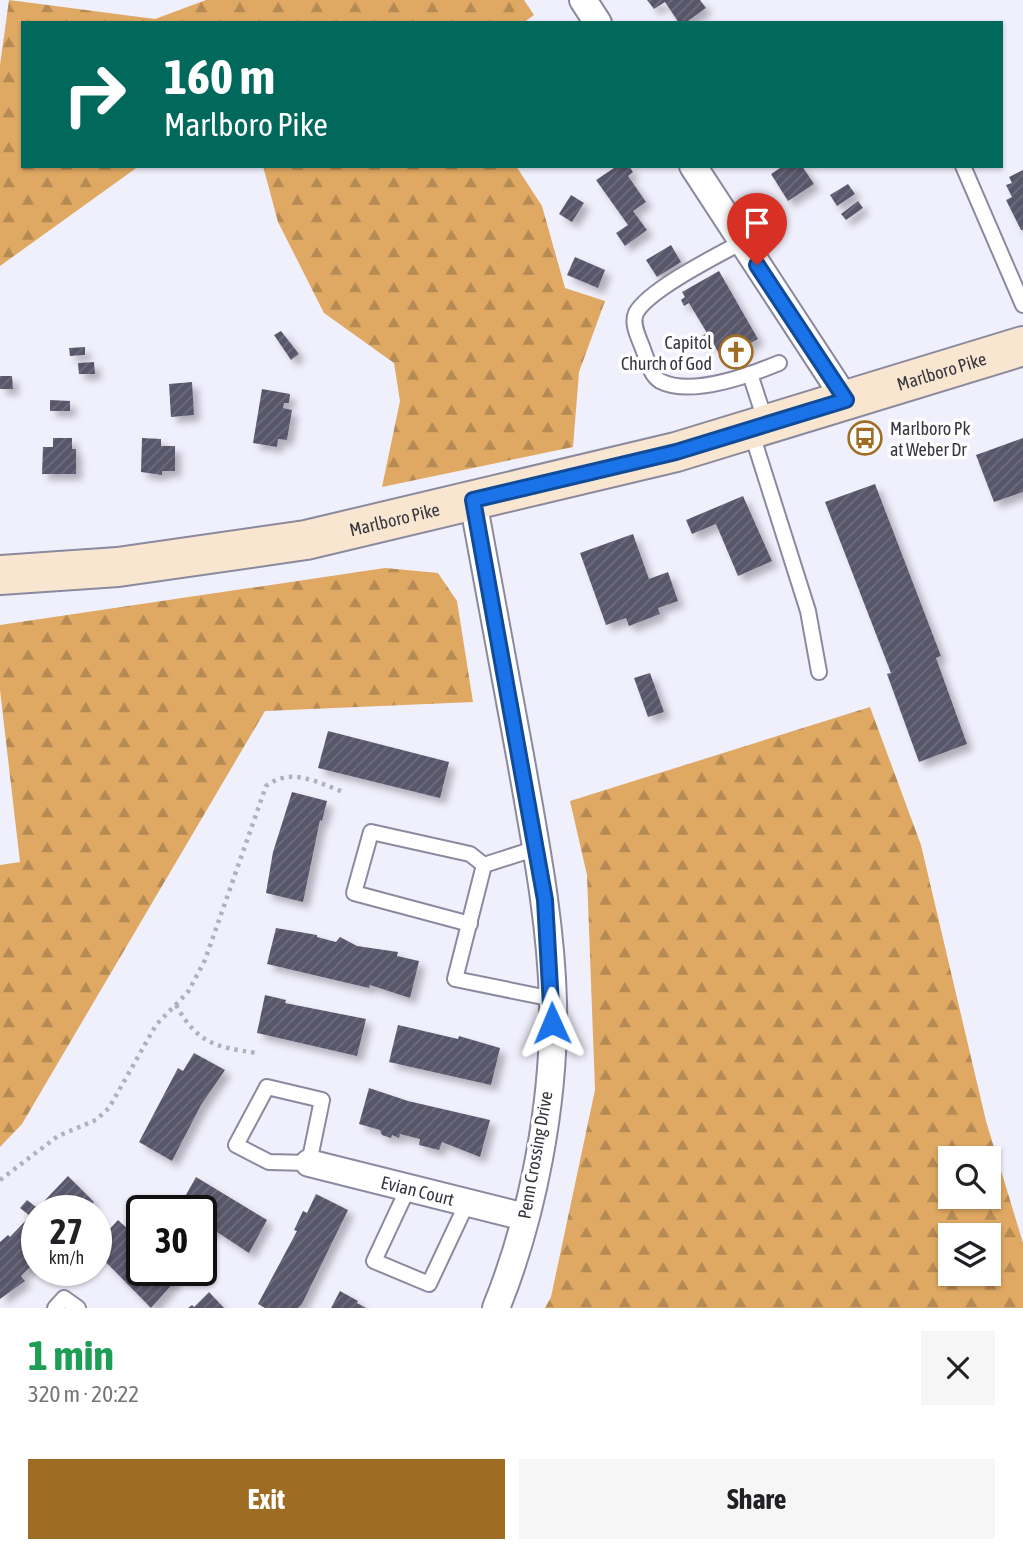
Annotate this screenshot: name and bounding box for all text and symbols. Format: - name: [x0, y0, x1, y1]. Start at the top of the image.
- text: 160 m: [164, 48, 275, 104]
- icon: right: [49, 49, 140, 140]
- text: Marlboro Pike: [164, 106, 328, 143]
- pin: [727, 193, 787, 265]
- icon: arrive: [738, 204, 776, 242]
- place label: Capitol Church of God: [621, 332, 712, 374]
- church icon: Capitol Church of God: [717, 333, 755, 371]
- street label: Marlboro Pike: [894, 347, 989, 394]
- place label: Marlboro Pk at Weber Dr: [890, 418, 971, 460]
- bus stop icon: Marlboro Pk at Weber Dr: [846, 419, 884, 457]
- street label: Marlboro Pike: [347, 498, 442, 540]
- position arrow: [515, 986, 589, 1060]
- street label: Penn Crossing Drive: [513, 1089, 557, 1221]
- map controls: [938, 1146, 1001, 1286]
- button: search: [938, 1146, 1001, 1209]
- street label: Evian Court: [379, 1171, 456, 1209]
- speed limit sign: 30: [126, 1195, 217, 1286]
- text: 27: [50, 1211, 83, 1251]
- button: layers: [938, 1223, 1001, 1286]
- text: km/h: [49, 1247, 84, 1268]
- text: 1 min: [28, 1331, 114, 1379]
- button: close: [921, 1331, 995, 1405]
- text: 320 m · 20:22: [28, 1381, 139, 1407]
- button: Exit: [28, 1459, 505, 1539]
- button: Share: [519, 1459, 995, 1539]

